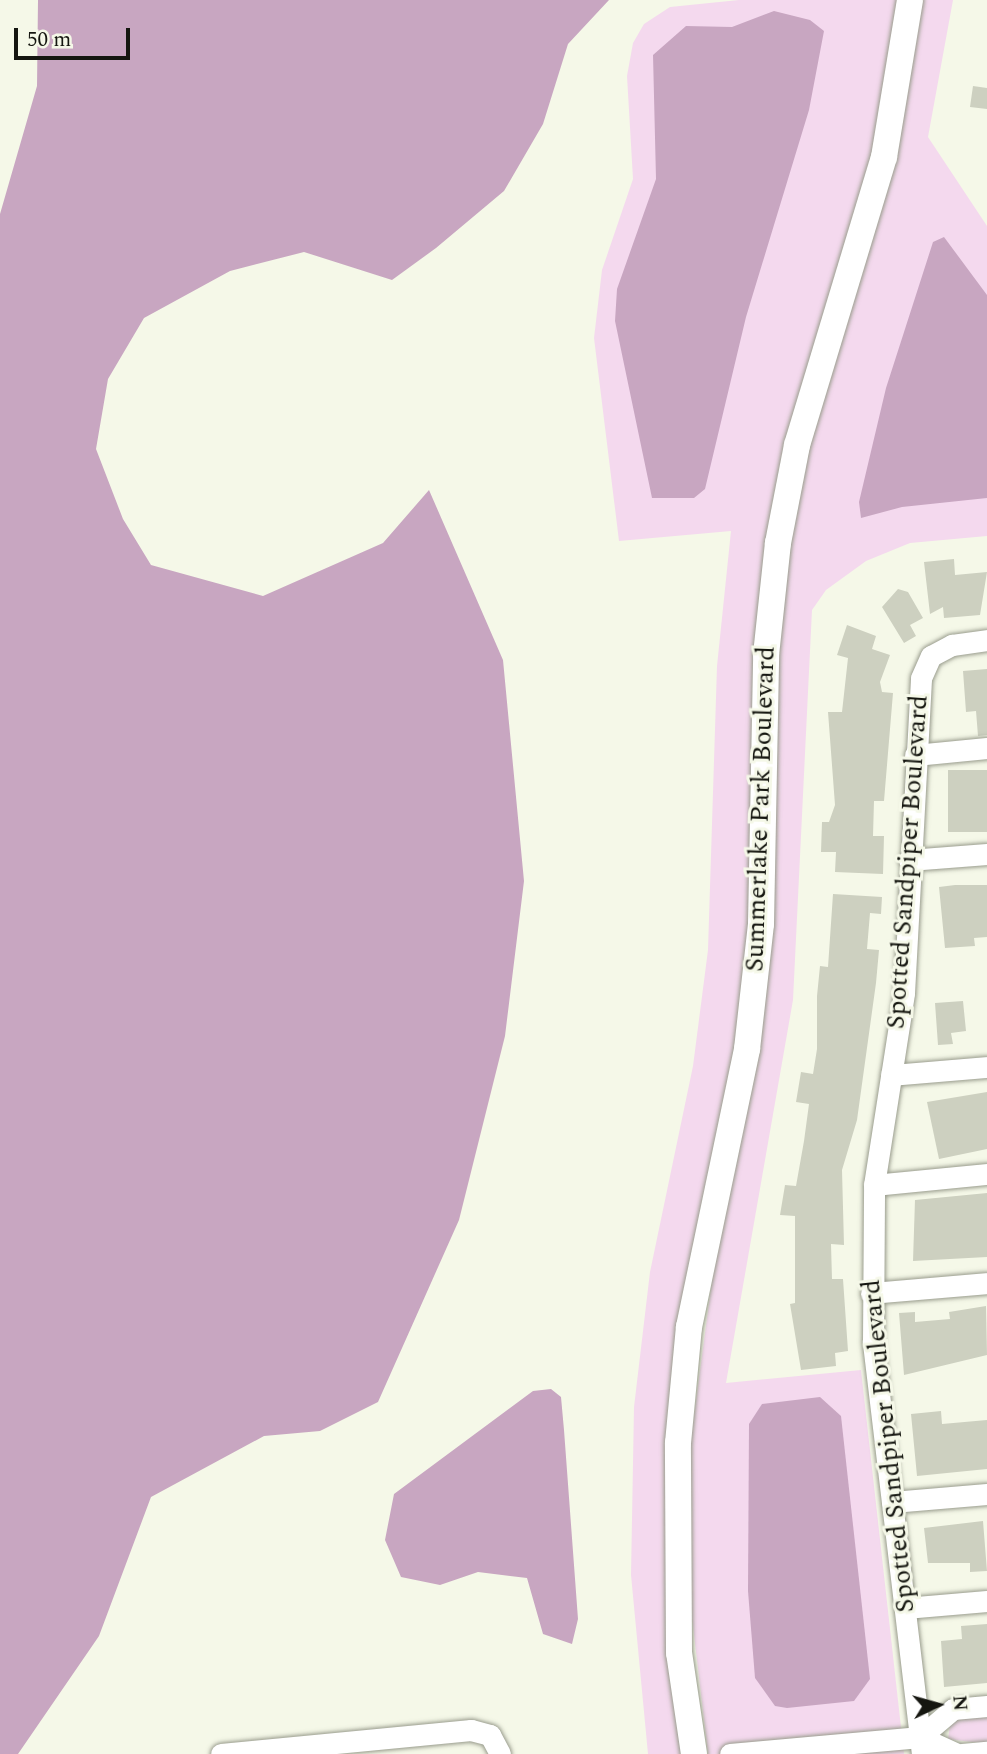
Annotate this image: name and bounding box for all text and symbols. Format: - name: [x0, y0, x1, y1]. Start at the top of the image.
- scale bar: [18, 14, 133, 58]
- text: 50 m: [27, 24, 71, 56]
- street label: Summerlake Park Boulevard: [740, 646, 782, 972]
- street label: Spotted Sandpiper Boulevard: [881, 694, 935, 1030]
- street label: Spotted Sandpiper Boulevard: [856, 1278, 922, 1614]
- north arrow: [903, 1670, 973, 1740]
- text: N: [944, 1694, 975, 1712]

